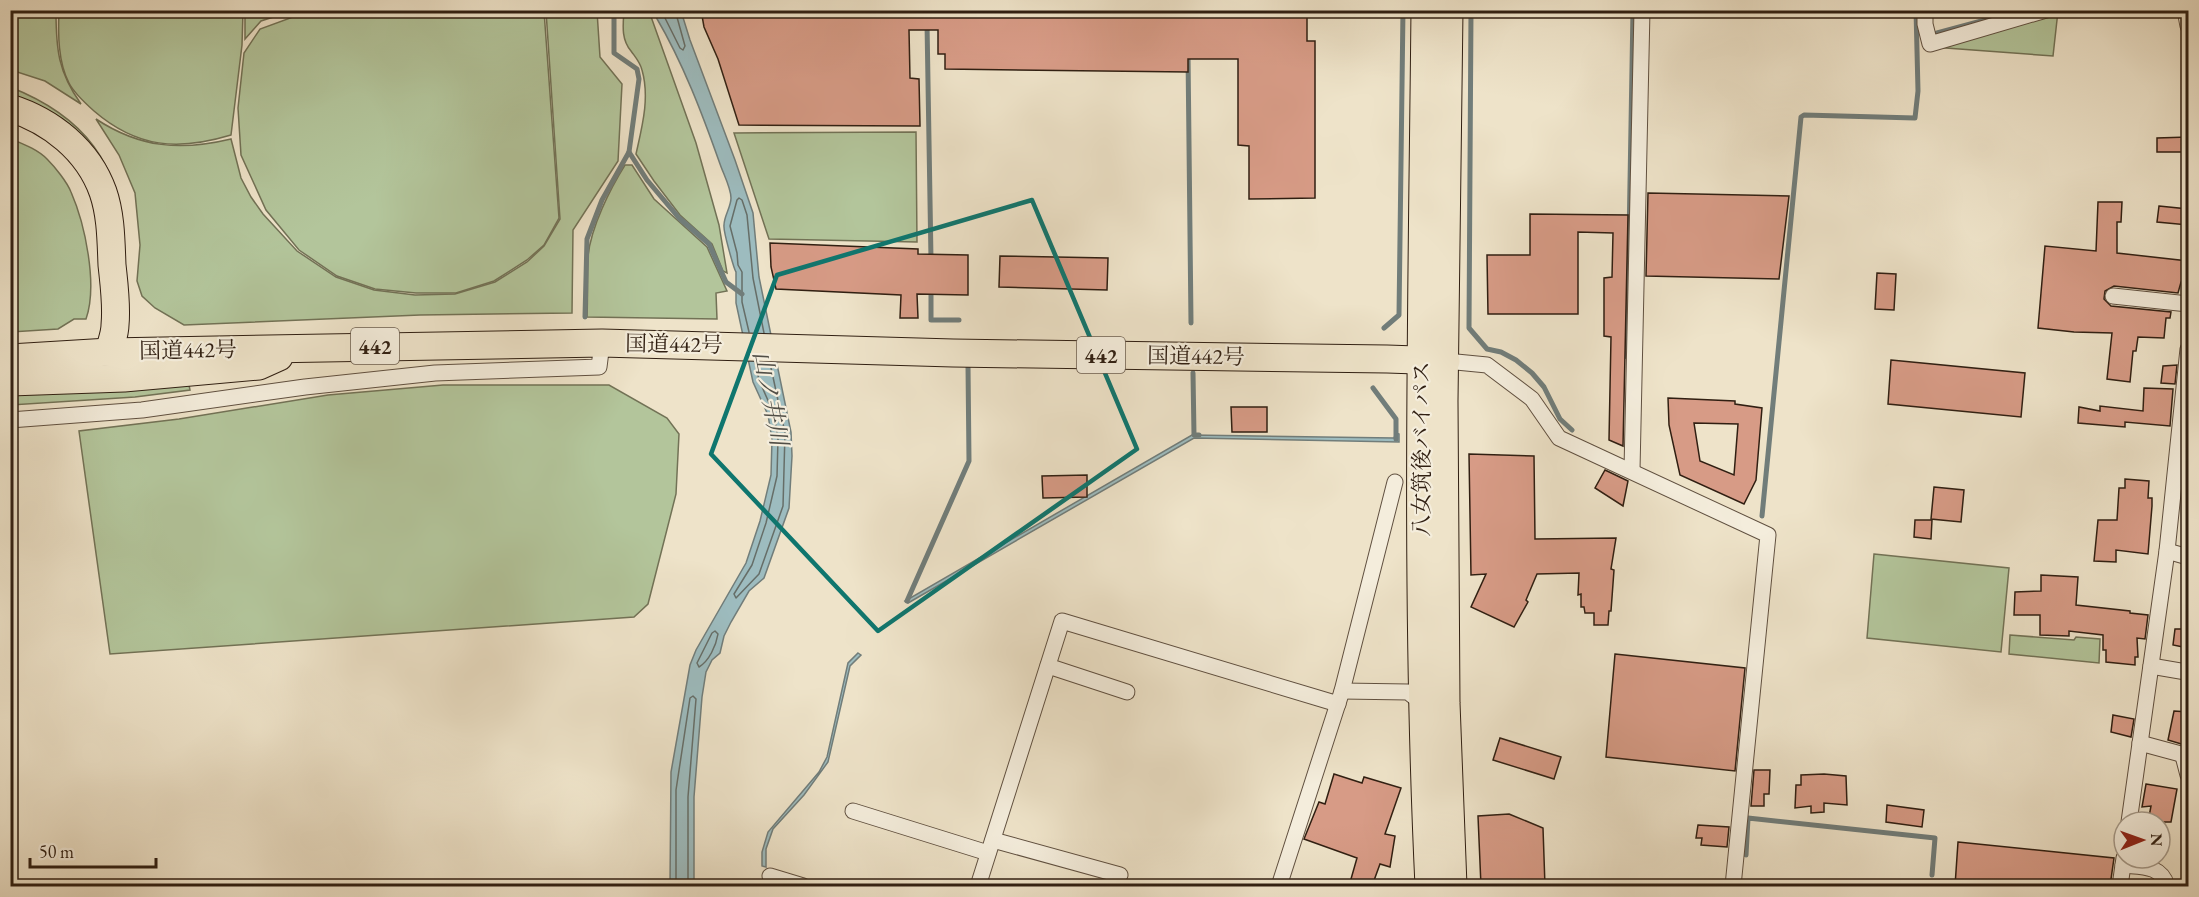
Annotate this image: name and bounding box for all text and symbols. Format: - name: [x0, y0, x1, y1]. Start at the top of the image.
- road number: 442: [351, 328, 399, 364]
- street label: 国道442号: [625, 329, 723, 359]
- street label: 国道442号: [139, 335, 237, 365]
- road number: 442: [1077, 337, 1125, 373]
- street label: 国道442号: [1147, 341, 1245, 371]
- water label: 山ノ井川: [747, 348, 796, 451]
- street label: 八女筑後バイパス: [1407, 361, 1436, 537]
- north arrow: [2112, 810, 2172, 870]
- scale bar: [30, 831, 156, 869]
- text: N: [2146, 833, 2167, 846]
- text: 50 m: [39, 840, 74, 863]

